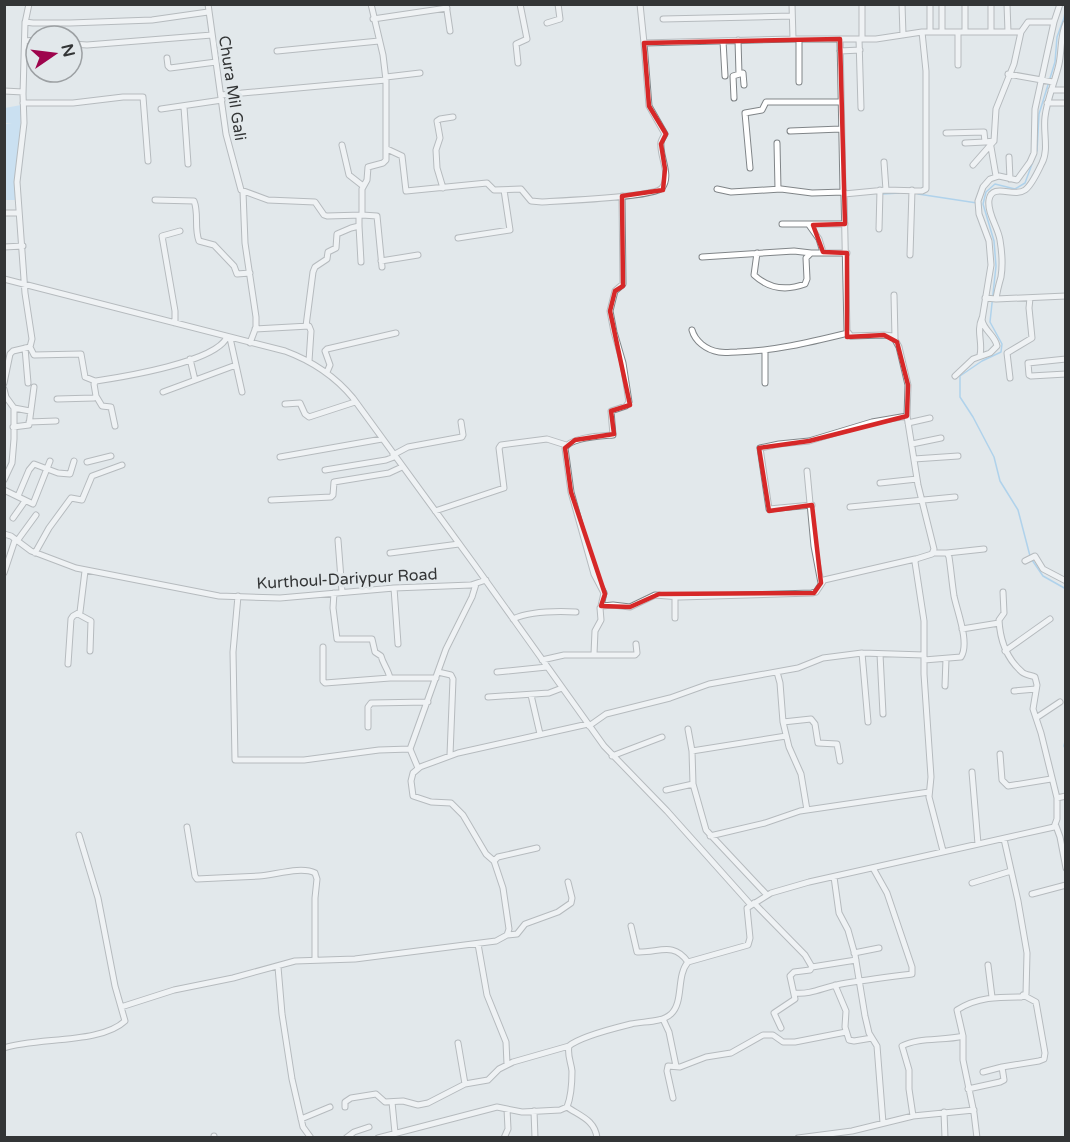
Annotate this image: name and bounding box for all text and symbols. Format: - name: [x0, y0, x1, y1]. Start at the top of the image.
- north arrow: [24, 24, 84, 84]
- street label: Chura Mil Gali: [214, 34, 250, 142]
- text: N: [56, 42, 79, 59]
- street label: Kurthoul-Dariypur Road: [256, 564, 438, 594]

